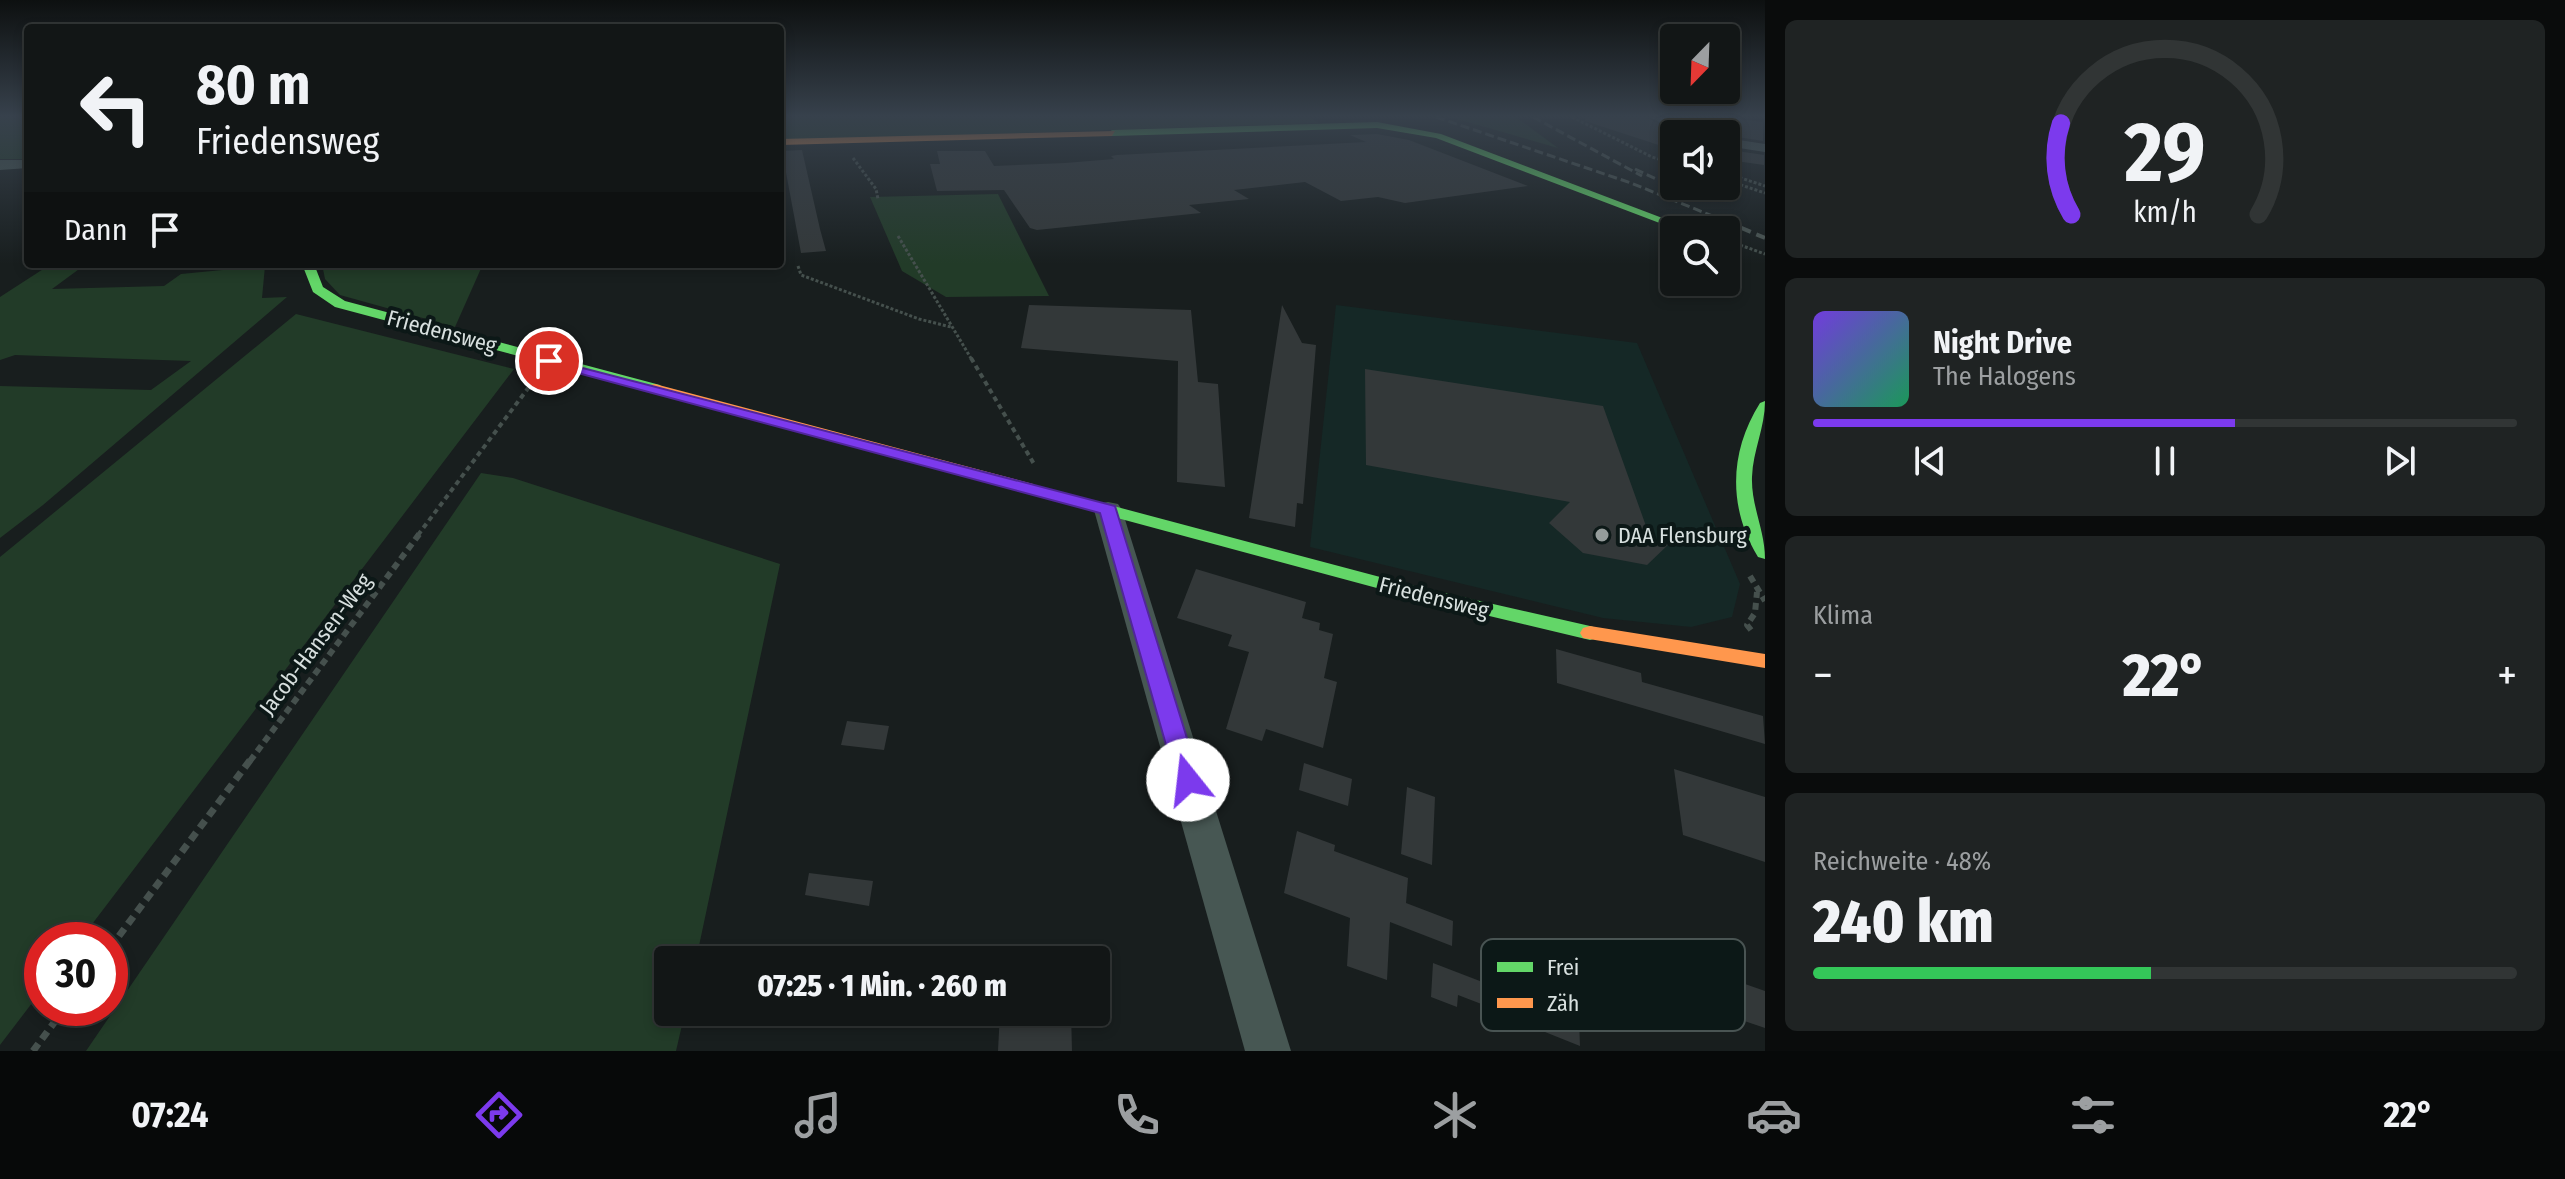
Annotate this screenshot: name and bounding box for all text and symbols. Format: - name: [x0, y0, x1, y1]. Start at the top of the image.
- north arrow: [1660, 24, 1740, 104]
- map controls: [1660, 24, 1740, 296]
- text: 80 m: [196, 52, 311, 119]
- icon: left: [64, 56, 168, 160]
- text: 29: [2123, 102, 2206, 202]
- text: Friedensweg: [196, 120, 379, 164]
- button: sound: [1660, 120, 1740, 200]
- text: km/h: [2133, 195, 2197, 230]
- icon: arrive: [143, 208, 187, 252]
- text: Dann: [64, 212, 127, 248]
- button: search: [1660, 216, 1740, 296]
- street label: Friedensweg: [384, 304, 500, 359]
- text: Night Drive: [1933, 325, 2072, 361]
- pin: [515, 327, 583, 395]
- icon: arrive: [527, 339, 571, 383]
- text: The Halogens: [1933, 361, 2076, 392]
- icon: previous: [1908, 439, 1952, 483]
- icon: pause: [2143, 439, 2187, 483]
- icon: next: [2378, 439, 2422, 483]
- place label: DAA Flensburg: [1618, 522, 1747, 549]
- marker: DAA Flensburg: [1593, 526, 1611, 544]
- street label: Jacob-Hansen-Weg: [253, 568, 378, 720]
- street label: Friedensweg: [1376, 571, 1492, 624]
- text: Klima: [1813, 600, 1873, 631]
- text: 22°: [2123, 640, 2207, 712]
- text: −: [1813, 649, 1833, 702]
- text: +: [2497, 649, 2517, 702]
- position arrow: [1146, 738, 1230, 822]
- text: Reichweite · 48%: [1813, 846, 1991, 877]
- text: 240 km: [1813, 886, 1994, 958]
- speed limit sign: 30: [24, 922, 128, 1026]
- legend: [1481, 939, 1745, 1031]
- text: Frei: [1547, 954, 1579, 981]
- text: 07:25 · 1 Min. · 260 m: [757, 968, 1007, 1004]
- text: Zäh: [1547, 990, 1579, 1017]
- icon: directions: [471, 1087, 527, 1143]
- icon: music: [790, 1087, 846, 1143]
- icon: phone: [1109, 1087, 1165, 1143]
- icon: climate: [1427, 1087, 1483, 1143]
- icon: car: [1746, 1087, 1802, 1143]
- icon: filters: [2065, 1087, 2121, 1143]
- text: 07:24: [131, 1093, 208, 1137]
- text: 22°: [2383, 1093, 2434, 1137]

